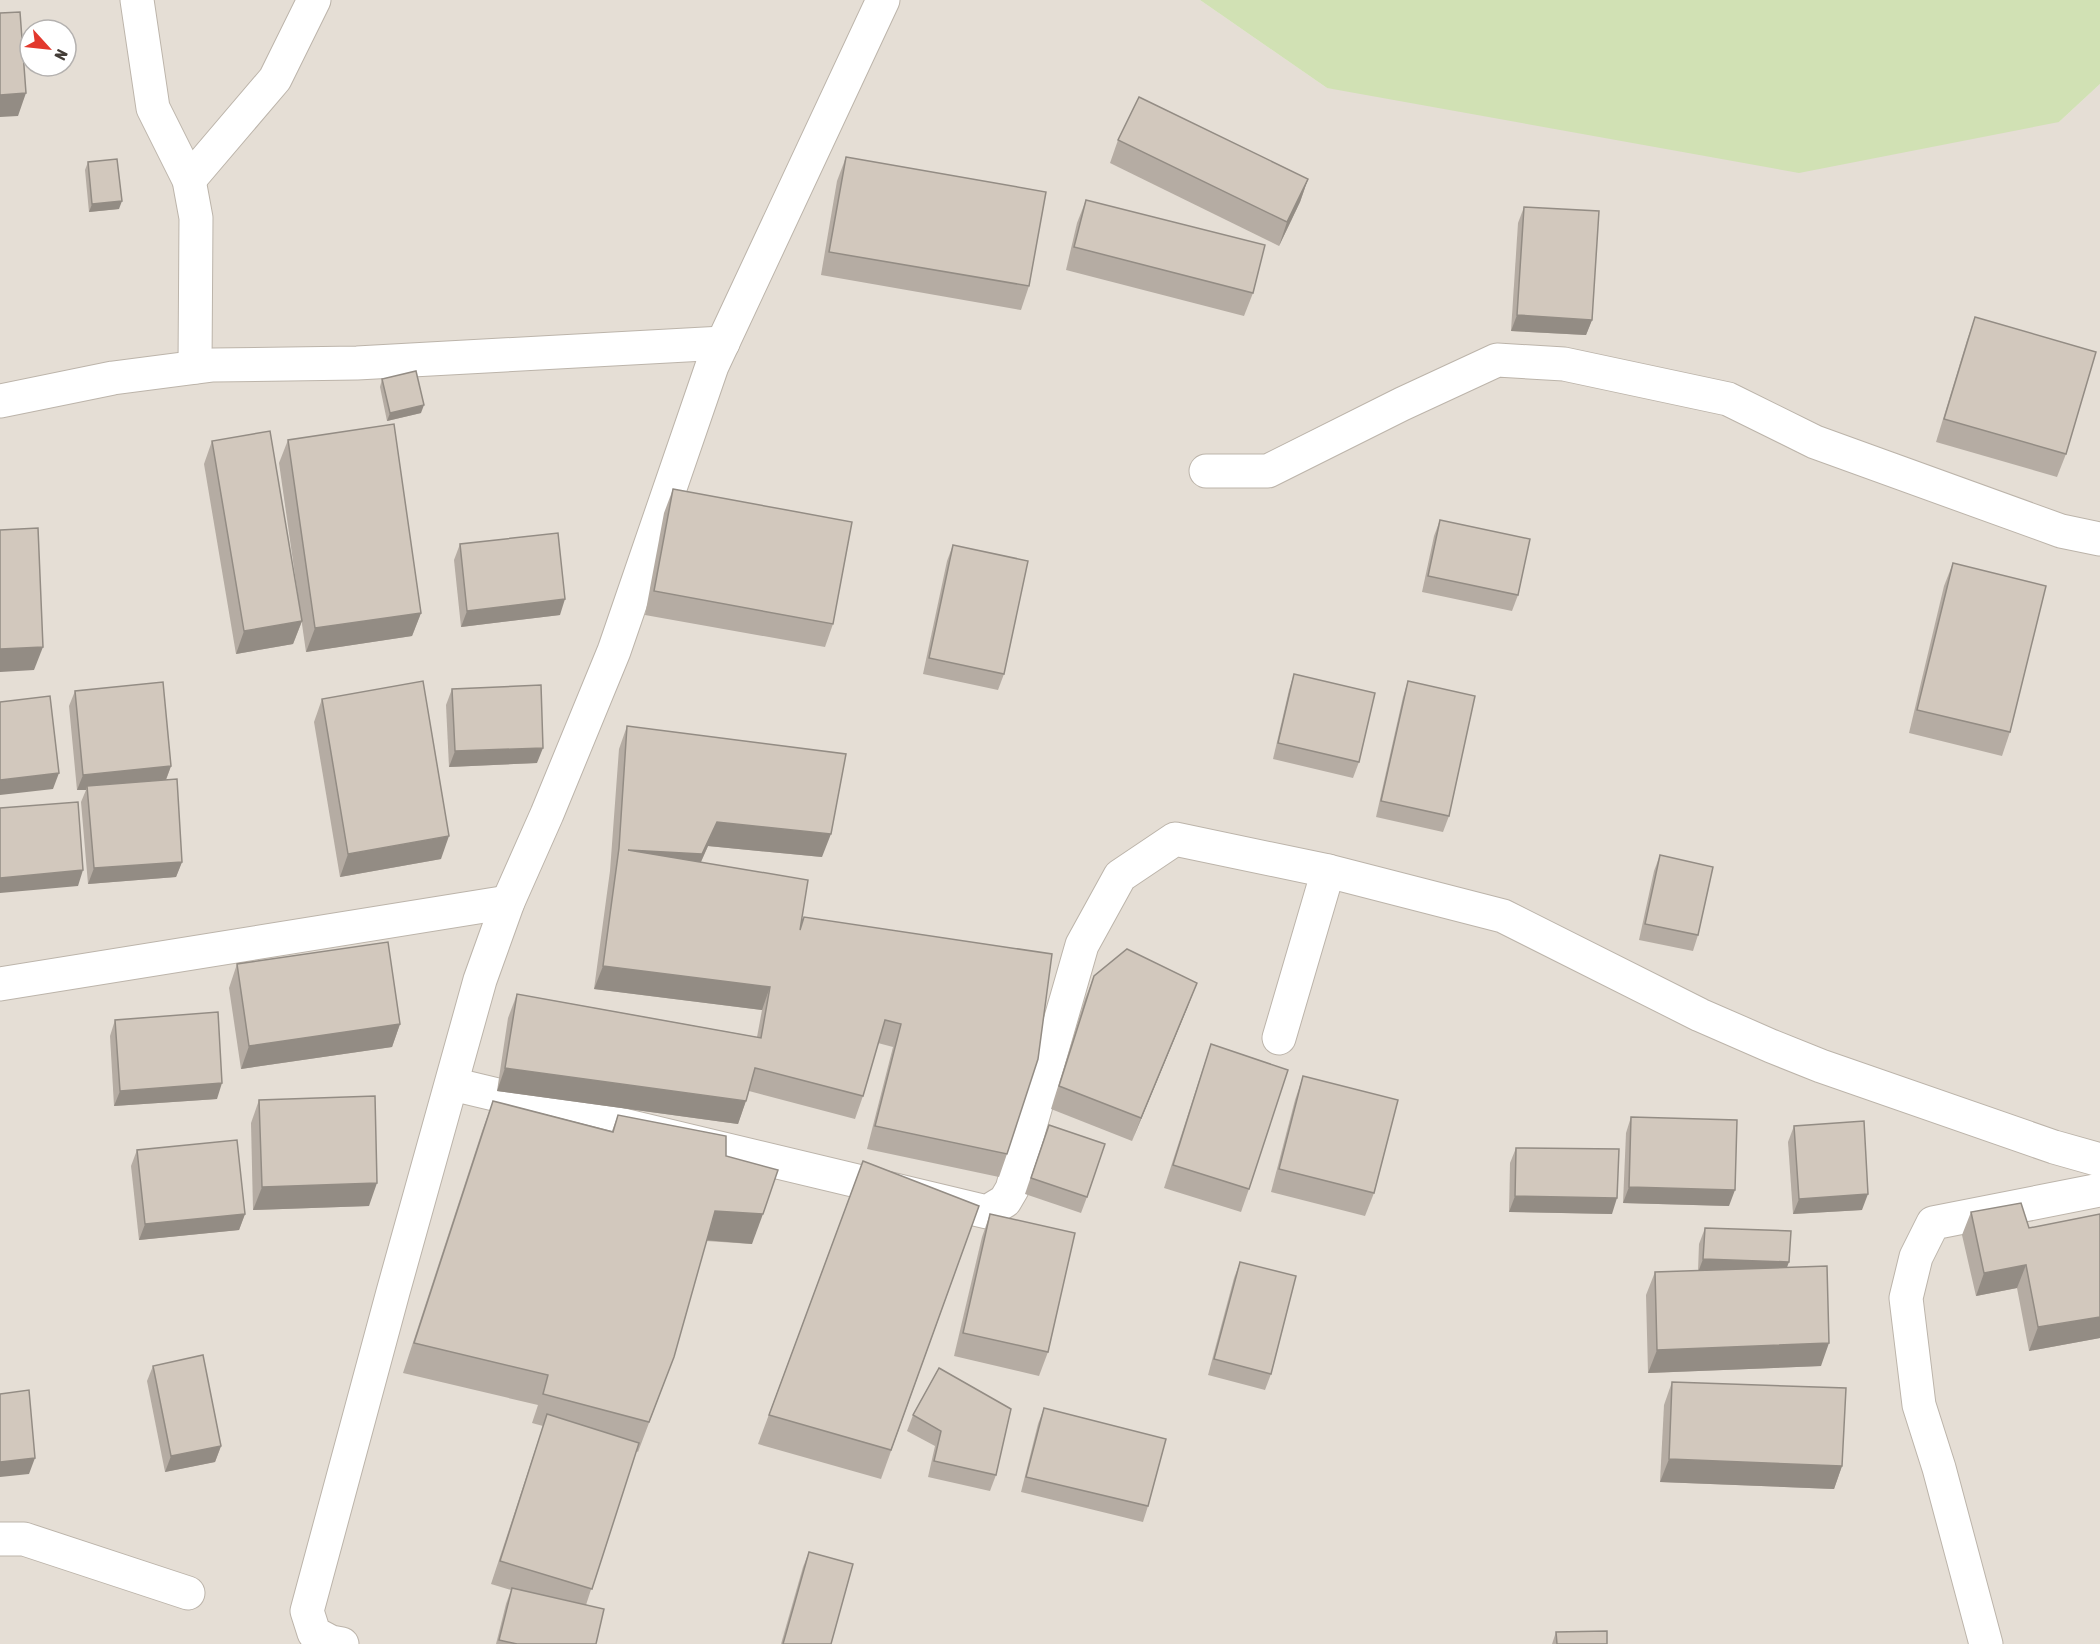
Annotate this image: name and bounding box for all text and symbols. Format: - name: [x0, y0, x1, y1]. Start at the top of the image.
- north arrow: [18, 18, 78, 78]
- text: N: [51, 47, 72, 63]

